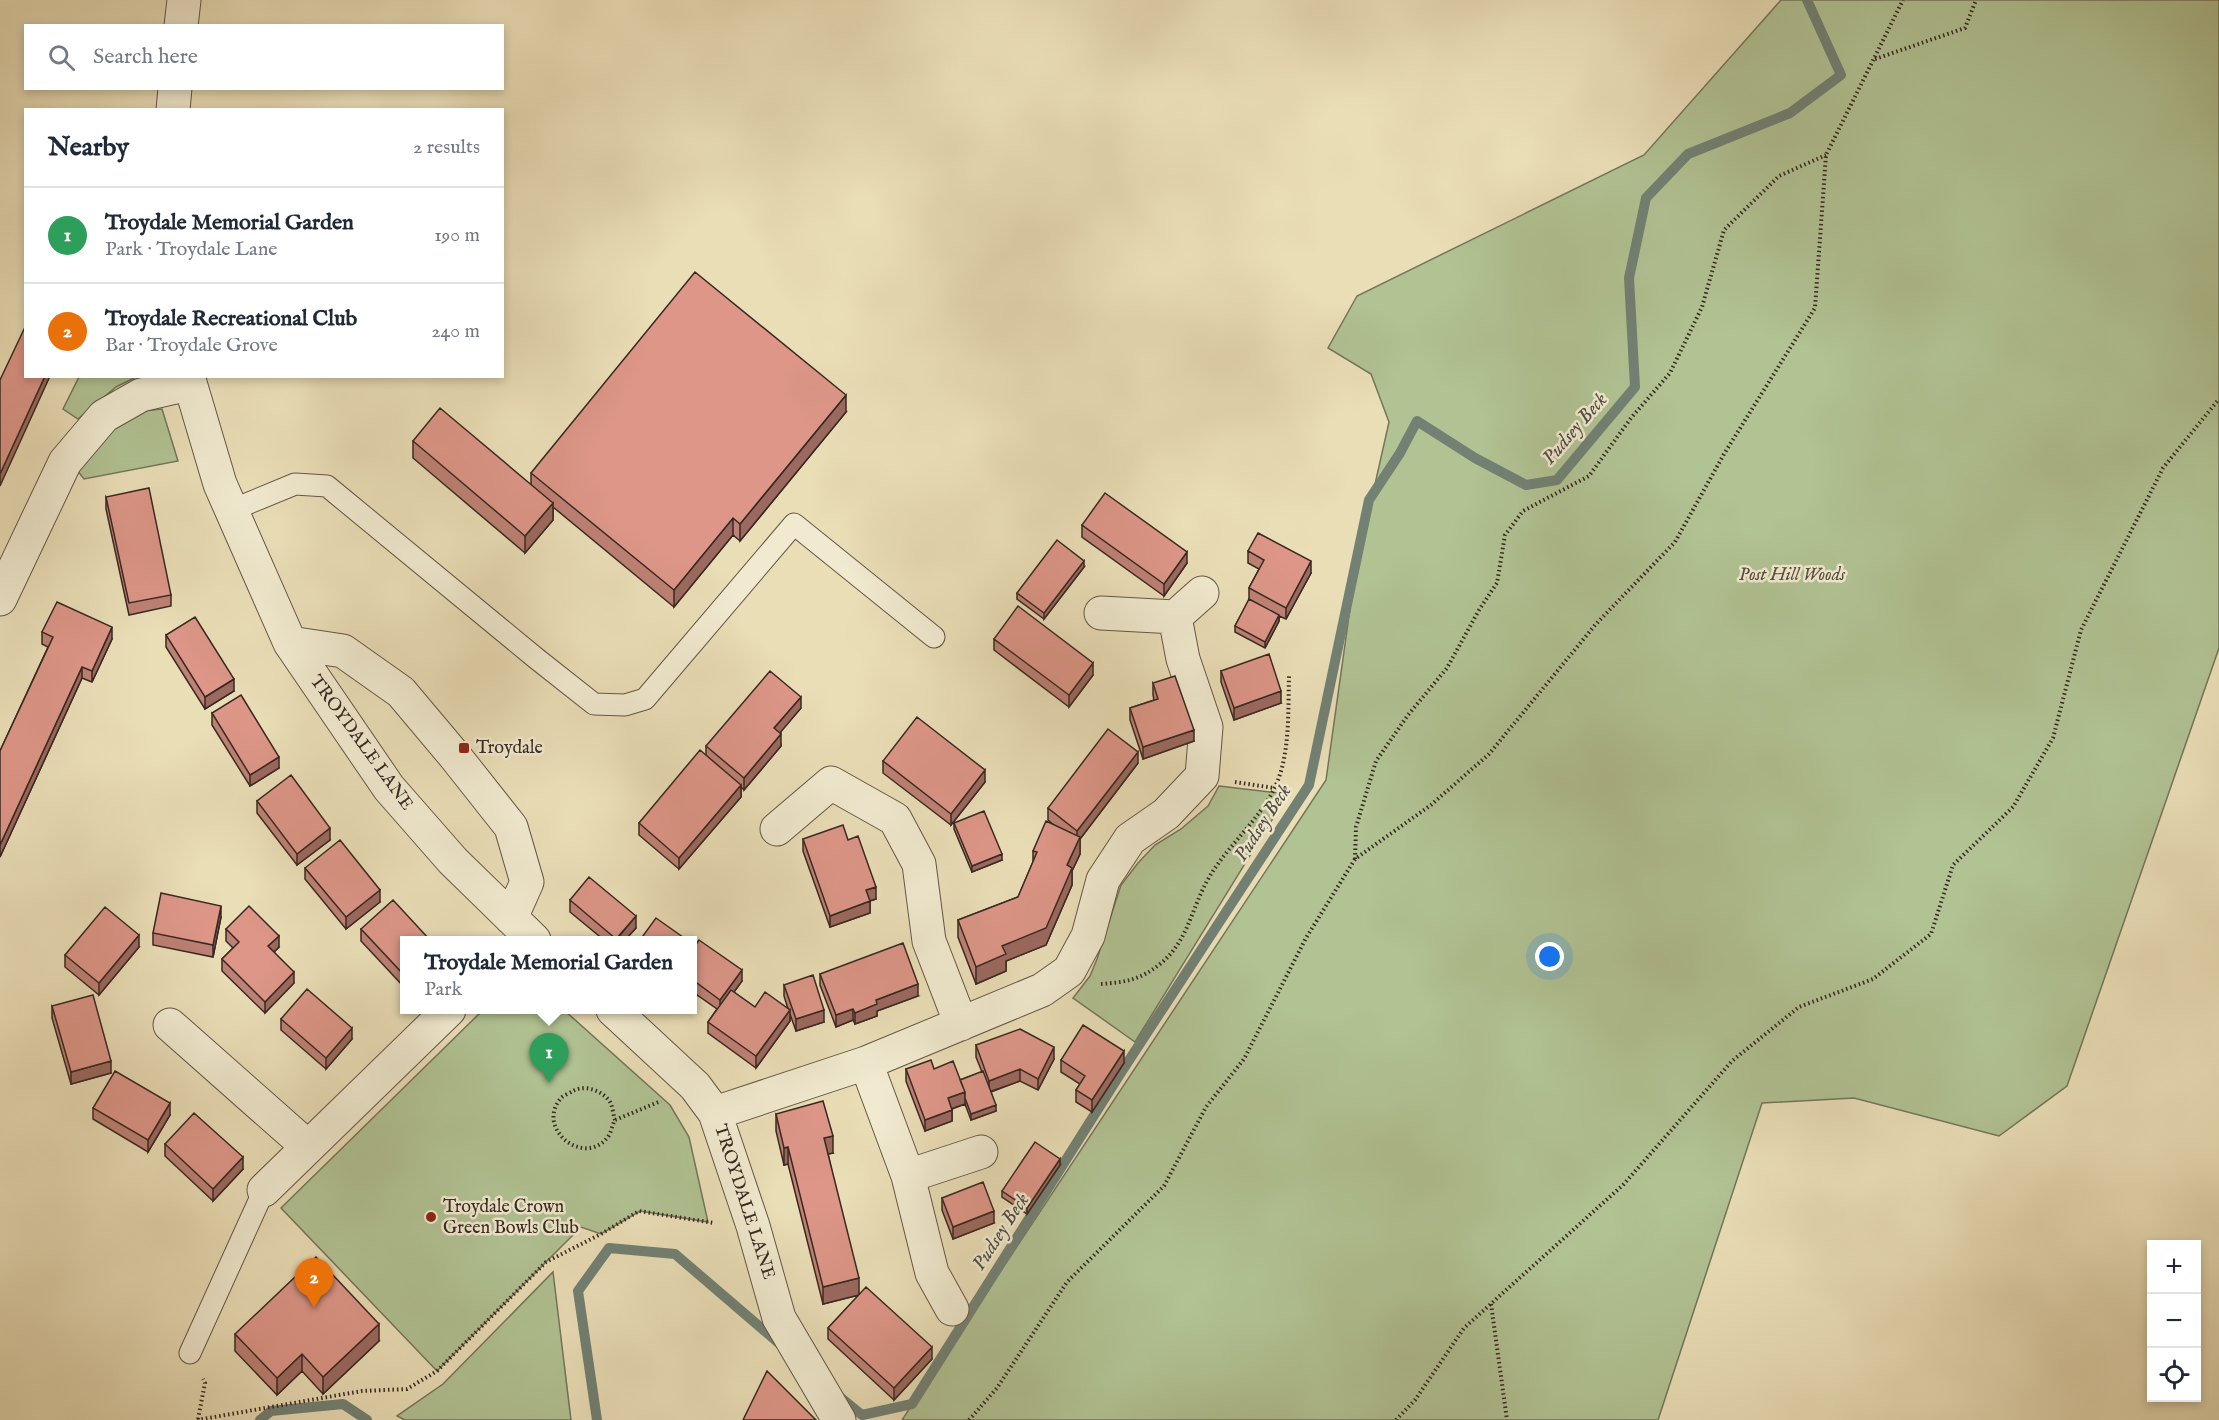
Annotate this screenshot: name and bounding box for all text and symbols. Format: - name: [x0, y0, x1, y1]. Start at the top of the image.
- search box: [24, 24, 504, 90]
- icon: search: [45, 41, 78, 74]
- text: Search here: [93, 43, 198, 71]
- text: Nearby: [48, 131, 129, 164]
- text: 2 results: [413, 135, 480, 160]
- text: Troydale Memorial Garden: [105, 209, 354, 237]
- text: 1: [64, 223, 71, 248]
- text: 190 m: [434, 223, 480, 248]
- text: Park · Troydale Lane: [105, 237, 278, 262]
- text: Troydale Recreational Club: [105, 305, 357, 333]
- text: 2: [63, 319, 72, 344]
- text: 240 m: [431, 319, 480, 344]
- text: Bar · Troydale Grove: [105, 333, 278, 358]
- water label: Pudsey Beck: [1537, 388, 1613, 470]
- park label: Post Hill Woods: [1739, 564, 1846, 587]
- street label: TROYDALE LANE: [304, 671, 418, 815]
- place label: Troydale: [476, 737, 543, 760]
- marker: Troydale: [457, 741, 471, 755]
- water label: Pudsey Beck: [1229, 780, 1297, 866]
- popup: [400, 936, 697, 1014]
- your location: [1535, 942, 1564, 971]
- text: Troydale Memorial Garden: [424, 949, 673, 977]
- text: Park: [424, 977, 462, 1002]
- pin: 1: [530, 1034, 568, 1083]
- street label: TROYDALE LANE: [708, 1121, 780, 1283]
- water label: Pudsey Beck: [967, 1189, 1035, 1275]
- place label: Troydale Crown Green Bowls Club: [443, 1196, 579, 1240]
- marker: Troydale Crown Green Bowls Club: [424, 1210, 438, 1224]
- map controls: [2147, 1240, 2201, 1402]
- button: +: [2147, 1240, 2201, 1294]
- pin: 2: [294, 1258, 334, 1308]
- button: −: [2147, 1294, 2201, 1348]
- button: locate: [2147, 1348, 2201, 1402]

